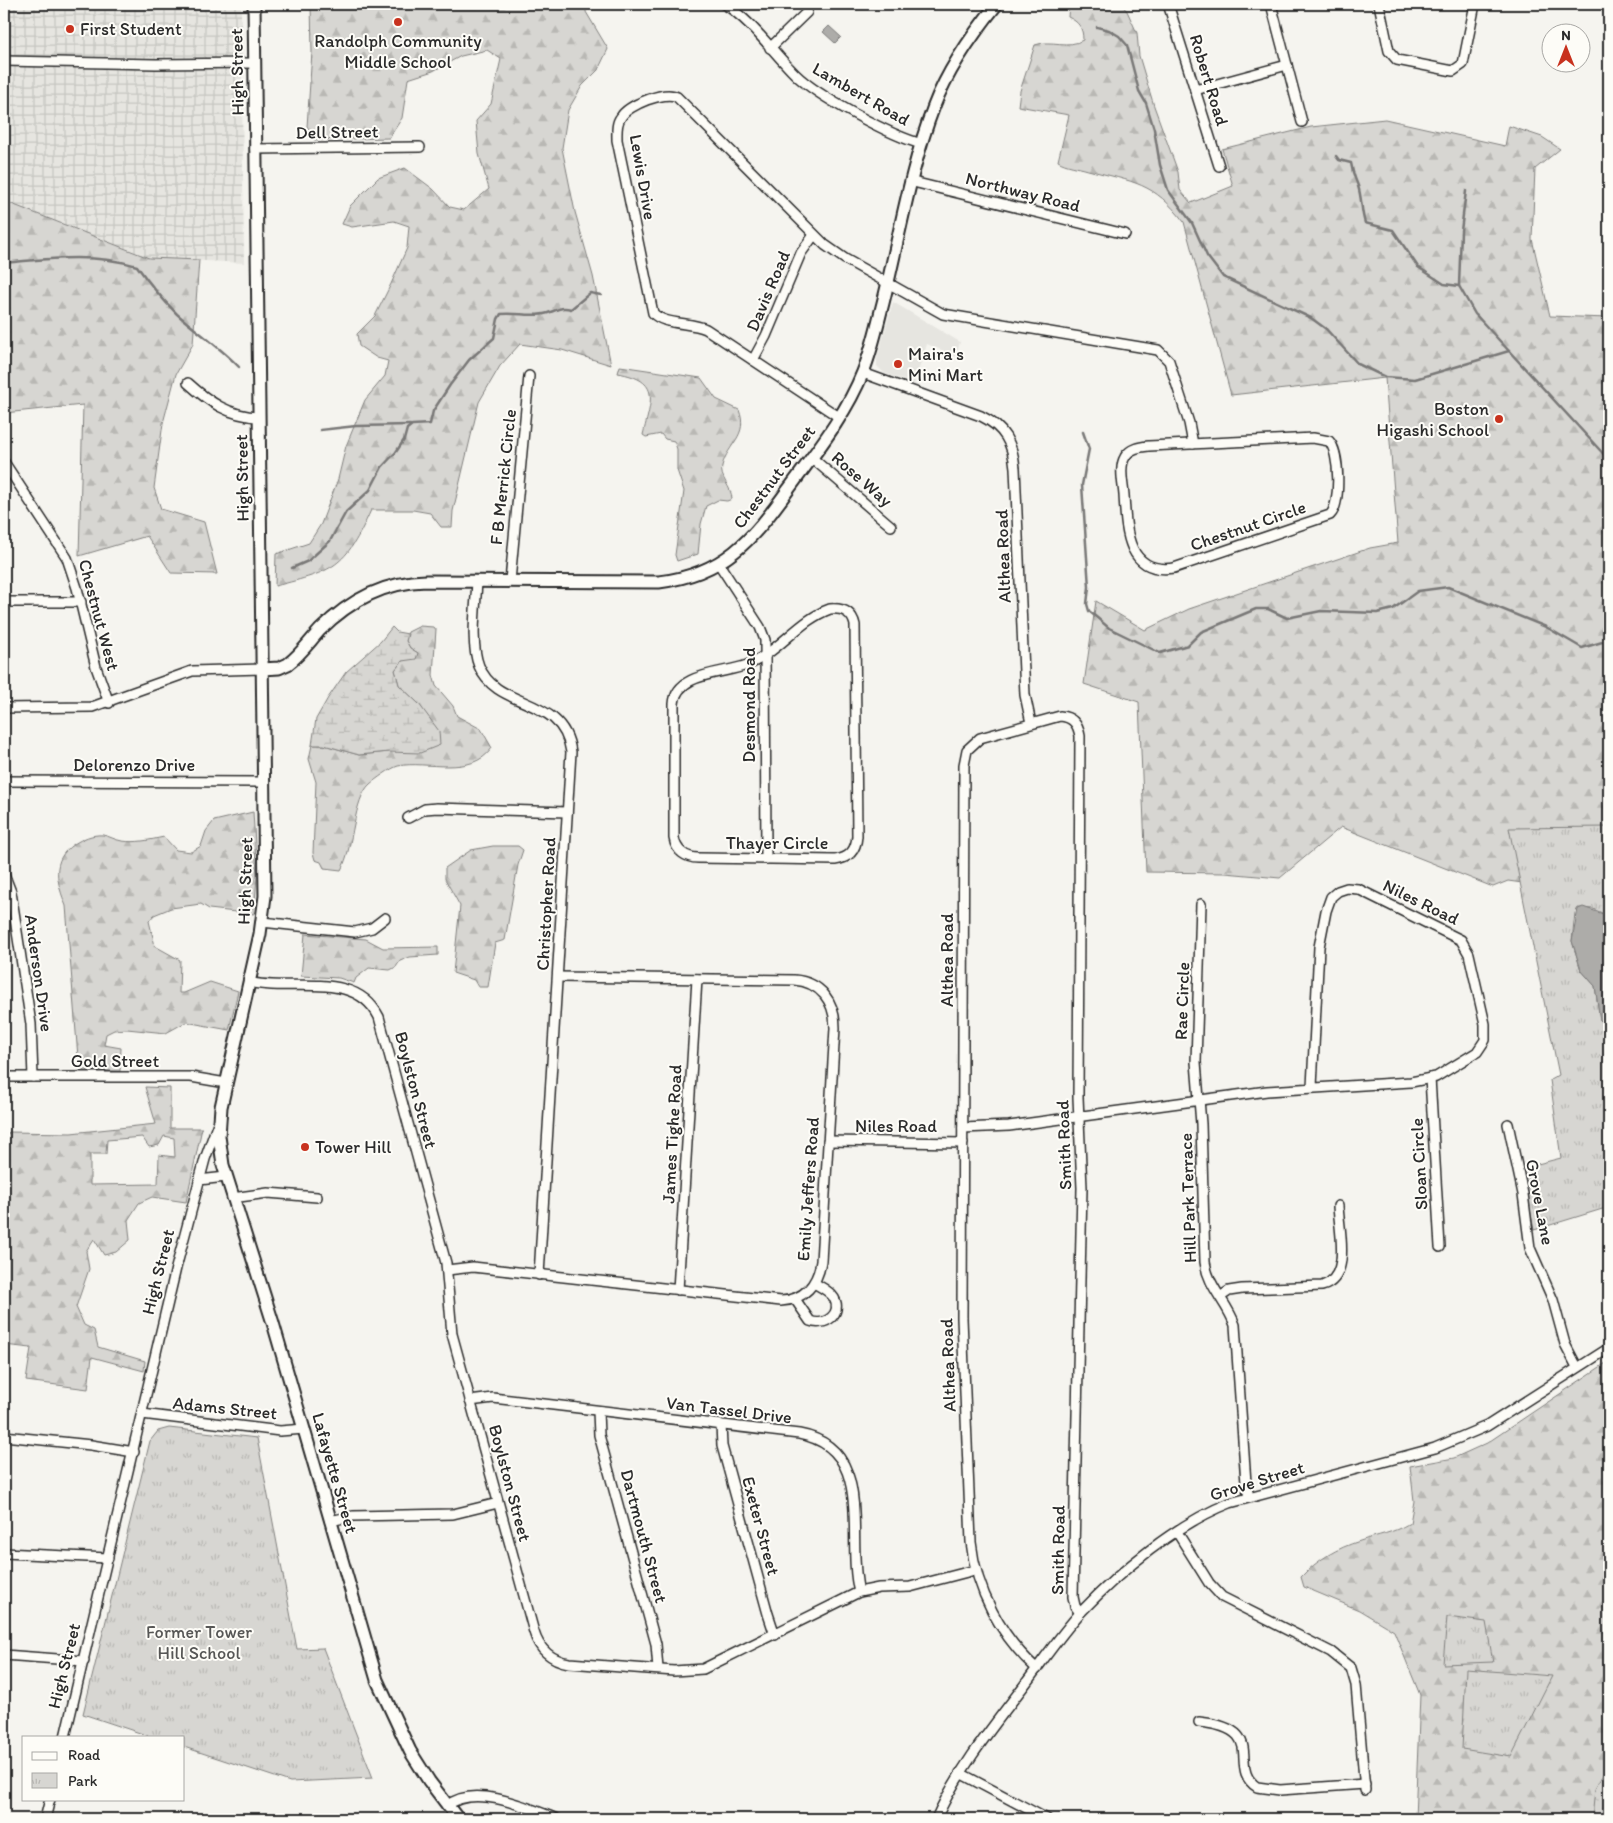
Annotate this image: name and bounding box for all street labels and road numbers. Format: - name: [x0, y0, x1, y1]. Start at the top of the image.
- street label: High Street: [225, 28, 249, 116]
- street label: Robert Road: [1185, 31, 1233, 129]
- street label: Lambert Road: [809, 57, 914, 131]
- street label: Dell Street: [295, 120, 379, 144]
- street label: Lewis Drive: [625, 132, 661, 222]
- street label: Northway Road: [963, 167, 1083, 217]
- street label: Davis Road: [741, 247, 795, 335]
- street label: F B Merrick Circle: [485, 408, 521, 546]
- street label: Chestnut Street: [728, 421, 820, 533]
- street label: High Street: [230, 434, 254, 522]
- street label: Rose Way: [827, 447, 897, 512]
- street label: Chestnut Circle: [1187, 496, 1309, 556]
- street label: Althea Road: [990, 509, 1016, 603]
- street label: Chestnut West: [74, 557, 124, 673]
- street label: Desmond Road: [738, 647, 760, 763]
- street label: Delorenzo Drive: [73, 754, 195, 776]
- street label: Thayer Circle: [726, 832, 828, 854]
- street label: Christopher Road: [532, 836, 560, 971]
- street label: High Street: [232, 837, 258, 925]
- street label: Niles Road: [1379, 874, 1463, 930]
- street label: Anderson Drive: [20, 913, 58, 1033]
- street label: Althea Road: [936, 913, 958, 1007]
- street label: Rae Circle: [1170, 962, 1194, 1040]
- street label: Boylston Street: [390, 1029, 442, 1151]
- street label: Gold Street: [71, 1050, 159, 1072]
- street label: James Tighe Road: [657, 1064, 687, 1204]
- street label: Smith Road: [1051, 1100, 1077, 1190]
- street label: Niles Road: [855, 1115, 937, 1137]
- street label: Emily Jeffers Road: [792, 1116, 824, 1262]
- street label: Sloan Circle: [1406, 1117, 1432, 1211]
- street label: Hill Park Terrace: [1175, 1133, 1201, 1263]
- street label: Grove Lane: [1521, 1157, 1559, 1247]
- street label: High Street: [137, 1227, 179, 1317]
- street label: Althea Road: [935, 1318, 961, 1412]
- street label: Van Tassel Drive: [665, 1391, 793, 1429]
- street label: Adams Street: [172, 1392, 279, 1424]
- street label: Lafayette Street: [307, 1410, 363, 1536]
- street label: Boylston Street: [484, 1422, 536, 1544]
- street label: Grove Street: [1207, 1456, 1307, 1506]
- street label: Dartmouth Street: [616, 1467, 672, 1605]
- street label: Exeter Street: [737, 1474, 785, 1578]
- street label: Smith Road: [1046, 1505, 1070, 1595]
- street label: High Street: [43, 1621, 85, 1711]

